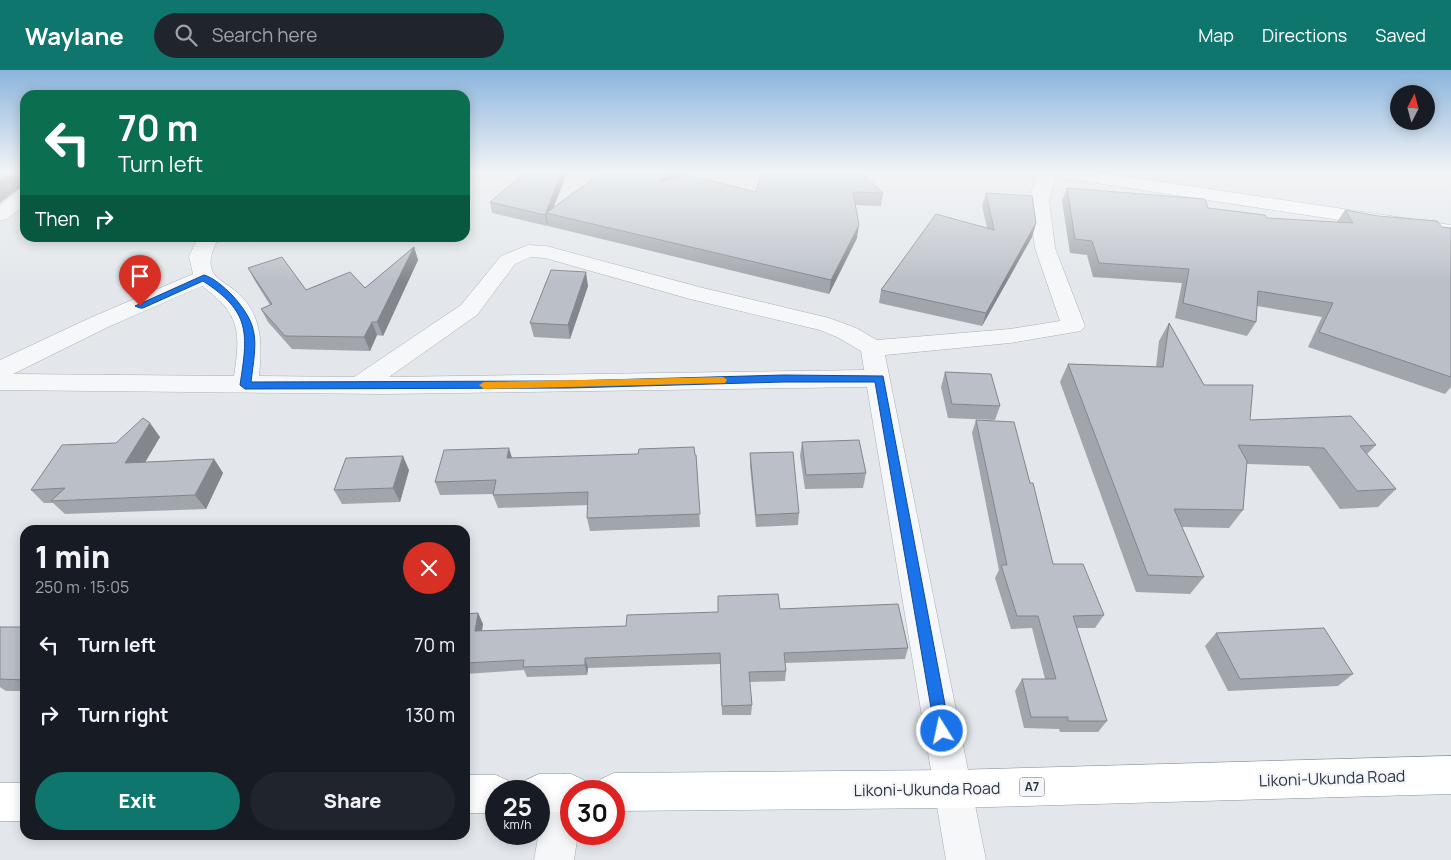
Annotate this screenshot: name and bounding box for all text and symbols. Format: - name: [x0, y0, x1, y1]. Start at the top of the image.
- search box: [154, 13, 504, 58]
- text: Waylane: [25, 19, 124, 52]
- icon: search: [172, 21, 200, 49]
- text: Search here: [212, 22, 317, 48]
- text: Map: [1198, 23, 1234, 47]
- text: Directions: [1262, 23, 1347, 47]
- text: Saved: [1375, 23, 1426, 47]
- north arrow: [1390, 85, 1435, 130]
- map controls: [1390, 85, 1435, 130]
- text: 70 m: [118, 104, 198, 152]
- icon: left: [35, 110, 100, 175]
- text: Turn left: [118, 149, 203, 179]
- icon: right: [90, 205, 118, 233]
- text: Then: [35, 206, 80, 232]
- pin: [119, 255, 161, 306]
- icon: arrive: [126, 262, 154, 290]
- text: 1 min: [35, 536, 110, 577]
- button: close: [403, 542, 455, 594]
- text: 250 m · 15:05: [35, 576, 129, 598]
- icon: left: [35, 631, 63, 659]
- text: Turn left: [78, 632, 156, 658]
- text: 70 m: [414, 632, 455, 658]
- icon: right: [35, 701, 63, 729]
- text: Turn right: [78, 702, 168, 728]
- text: 130 m: [406, 702, 455, 728]
- position arrow: [915, 704, 967, 756]
- street label: Likoni-Ukunda Road: [1258, 764, 1406, 792]
- button: Exit: [35, 772, 240, 830]
- button: Share: [250, 772, 455, 830]
- street label: Likoni-Ukunda Road: [853, 777, 1001, 801]
- road number: A7: [1020, 778, 1044, 796]
- speed limit sign: 30: [560, 780, 625, 845]
- text: 25: [503, 789, 532, 824]
- text: km/h: [504, 816, 531, 833]

